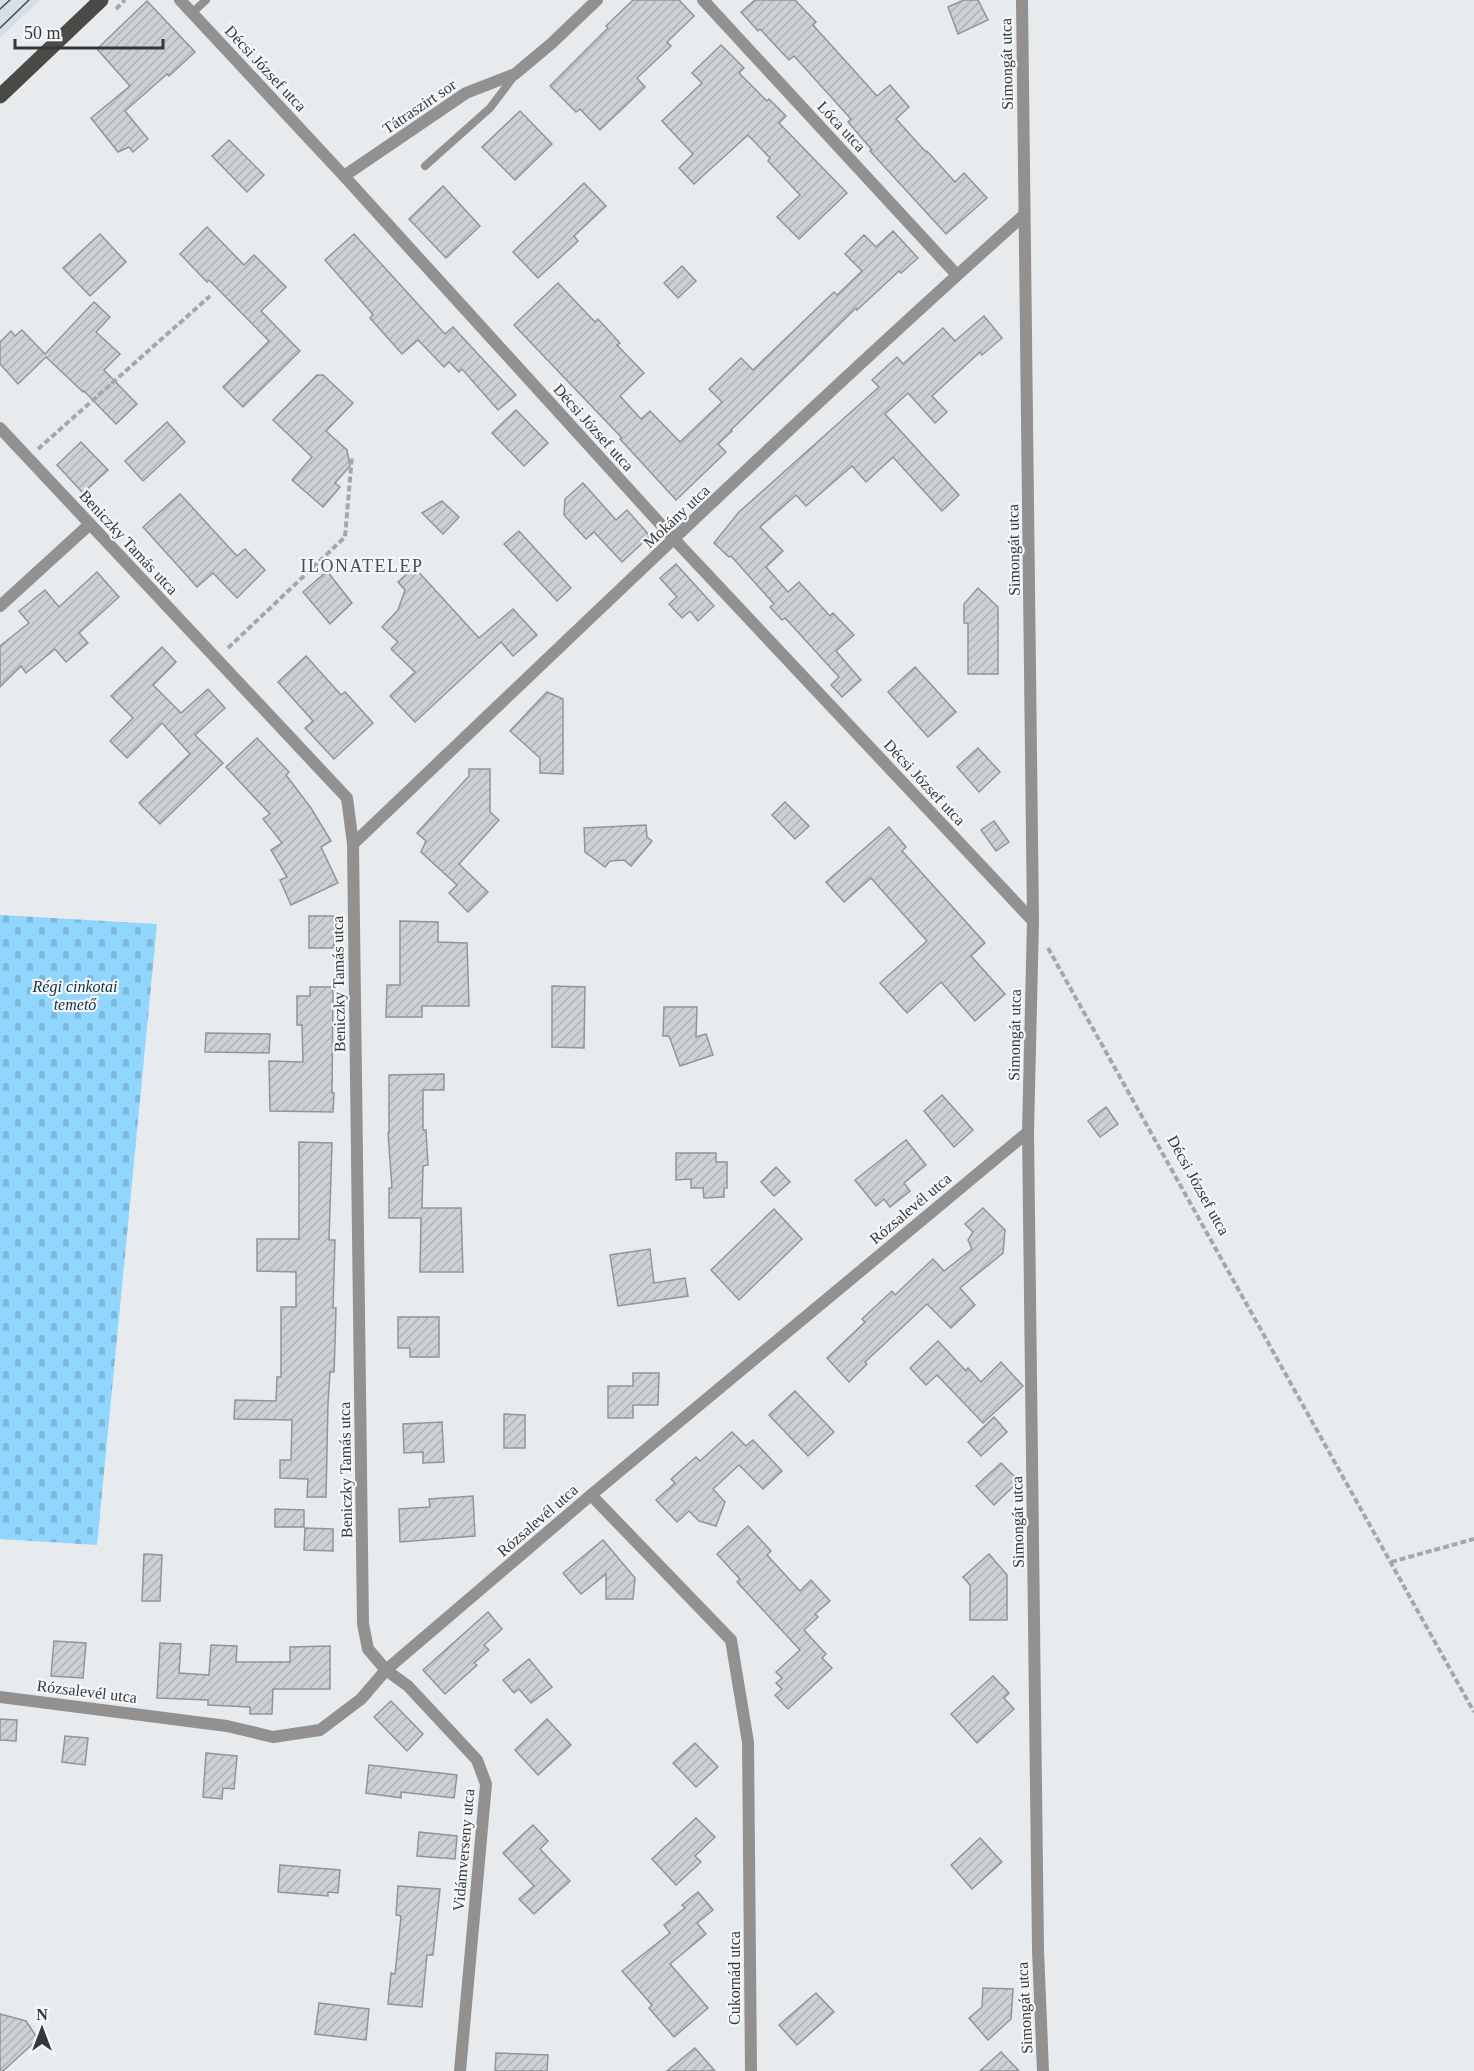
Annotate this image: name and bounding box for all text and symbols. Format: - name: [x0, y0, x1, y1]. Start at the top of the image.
- scale bar: [15, 12, 164, 50]
- street label: Simongát utca: [997, 18, 1017, 110]
- street label: Décsi József utca: [222, 22, 310, 115]
- text: 50 m: [24, 23, 61, 43]
- street label: Tátraszirt sor: [379, 75, 460, 137]
- street label: Lóca utca: [814, 98, 869, 155]
- street label: Décsi József utca: [550, 380, 637, 474]
- street label: Mokány utca: [640, 482, 714, 552]
- street label: Beniczky Tamás utca: [75, 487, 181, 599]
- street label: Simongát utca: [1004, 504, 1024, 596]
- district label: ILONATELEP: [301, 556, 423, 576]
- street label: Décsi József utca: [881, 736, 969, 829]
- street label: Beniczky Tamás utca: [329, 916, 349, 1052]
- park label: Régi cinkotai temető: [32, 978, 117, 1013]
- street label: Simongát utca: [1005, 989, 1025, 1081]
- street label: Décsi József utca: [1164, 1133, 1233, 1238]
- street label: Rózsalevél utca: [866, 1169, 954, 1247]
- street label: Beniczky Tamás utca: [336, 1402, 356, 1538]
- street label: Simongát utca: [1008, 1476, 1028, 1568]
- street label: Rózsalevél utca: [494, 1481, 581, 1560]
- street label: Rózsalevél utca: [36, 1677, 138, 1706]
- street label: Vidámverseny utca: [450, 1788, 478, 1912]
- street label: Cukornád utca: [726, 1931, 743, 2025]
- street label: Simongát utca: [1014, 1962, 1036, 2054]
- north arrow: [12, 1999, 72, 2059]
- text: N: [36, 2006, 48, 2023]

